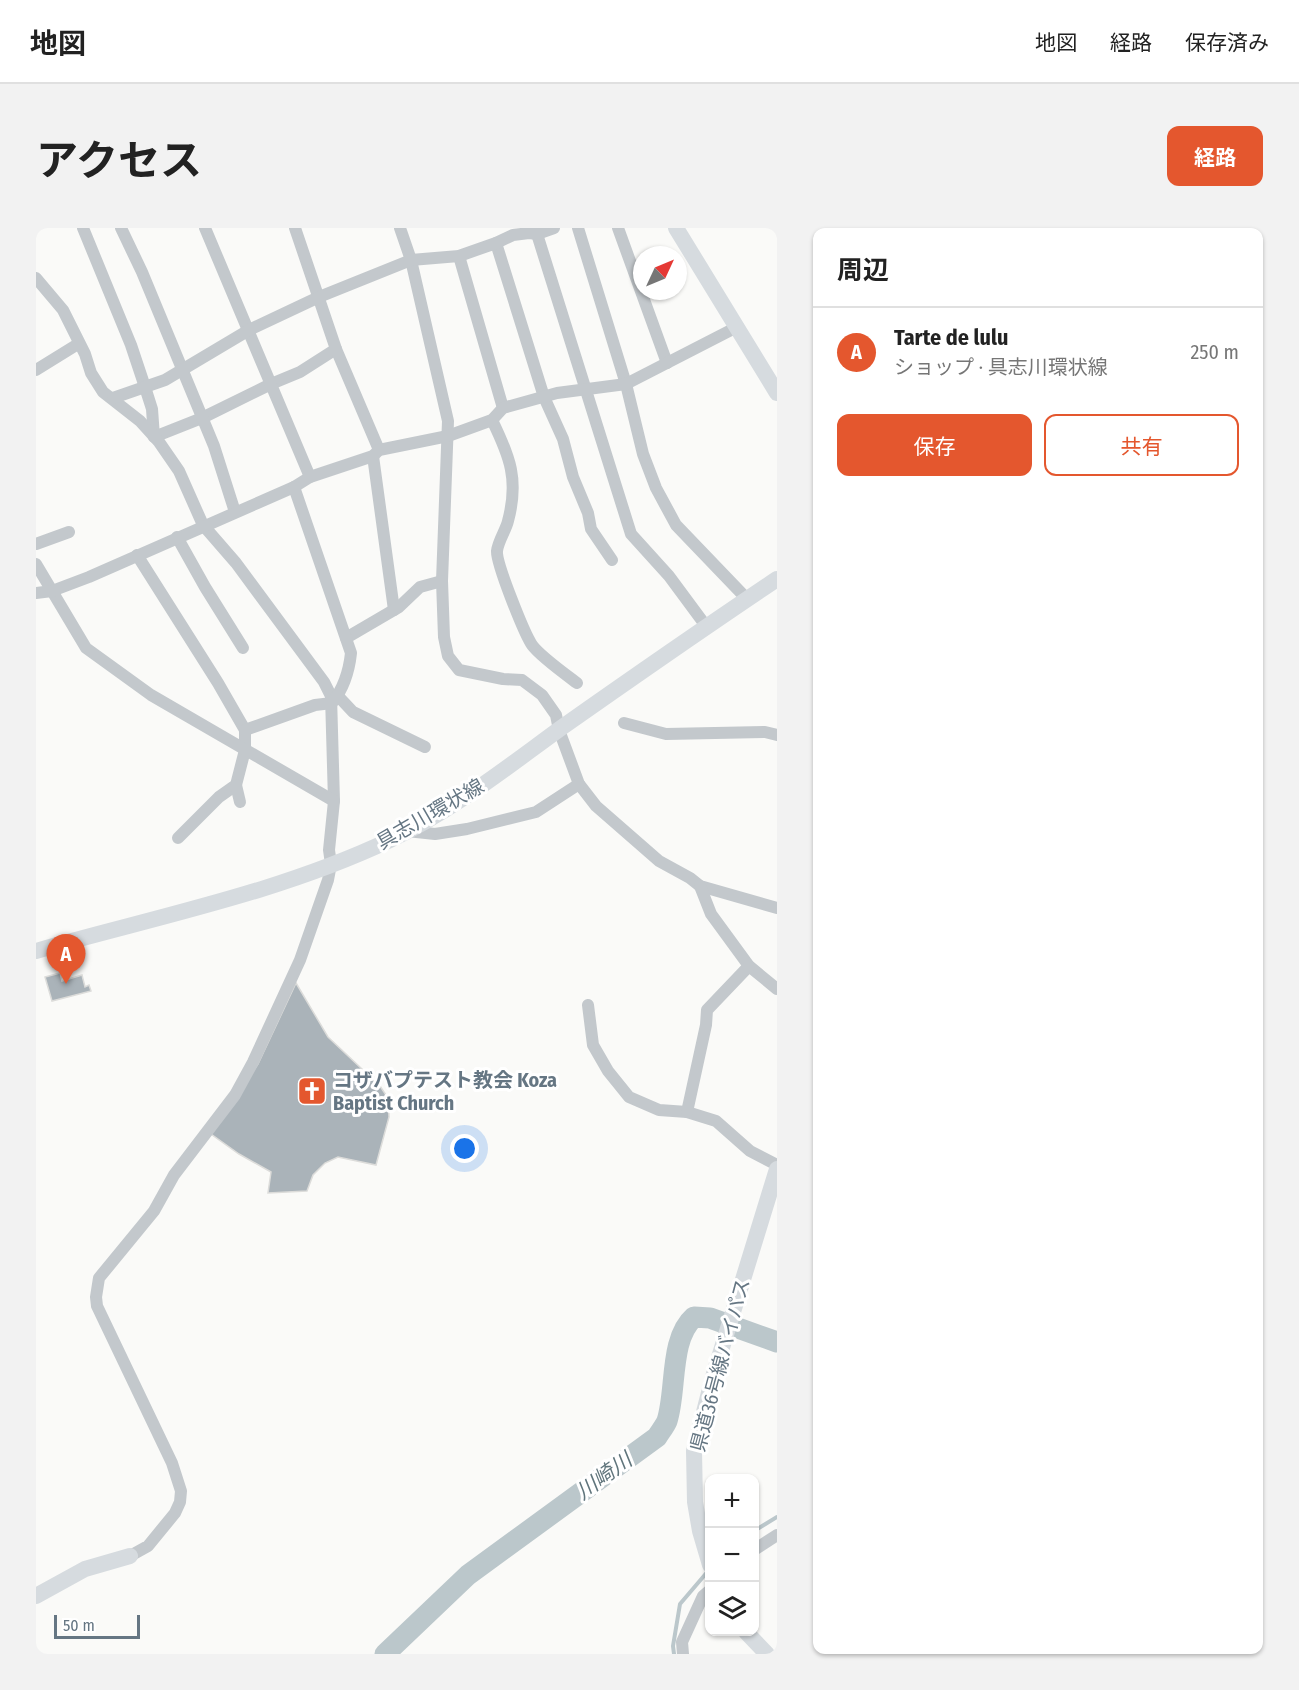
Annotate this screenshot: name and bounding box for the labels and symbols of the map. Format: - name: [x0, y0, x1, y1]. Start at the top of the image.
- north arrow: [633, 246, 687, 300]
- street label: 具志川環状線: [372, 774, 488, 854]
- pin: A: [46, 934, 86, 984]
- place label: コザバプテスト教会 Koza Baptist Church: [333, 1068, 557, 1115]
- church icon: コザバプテスト教会 Koza Baptist Church: [296, 1075, 328, 1107]
- your location: [450, 1134, 479, 1163]
- street label: 県道36号線バイパス: [685, 1276, 755, 1454]
- water label: 川崎川: [571, 1446, 639, 1505]
- scale bar: [54, 1612, 140, 1640]

